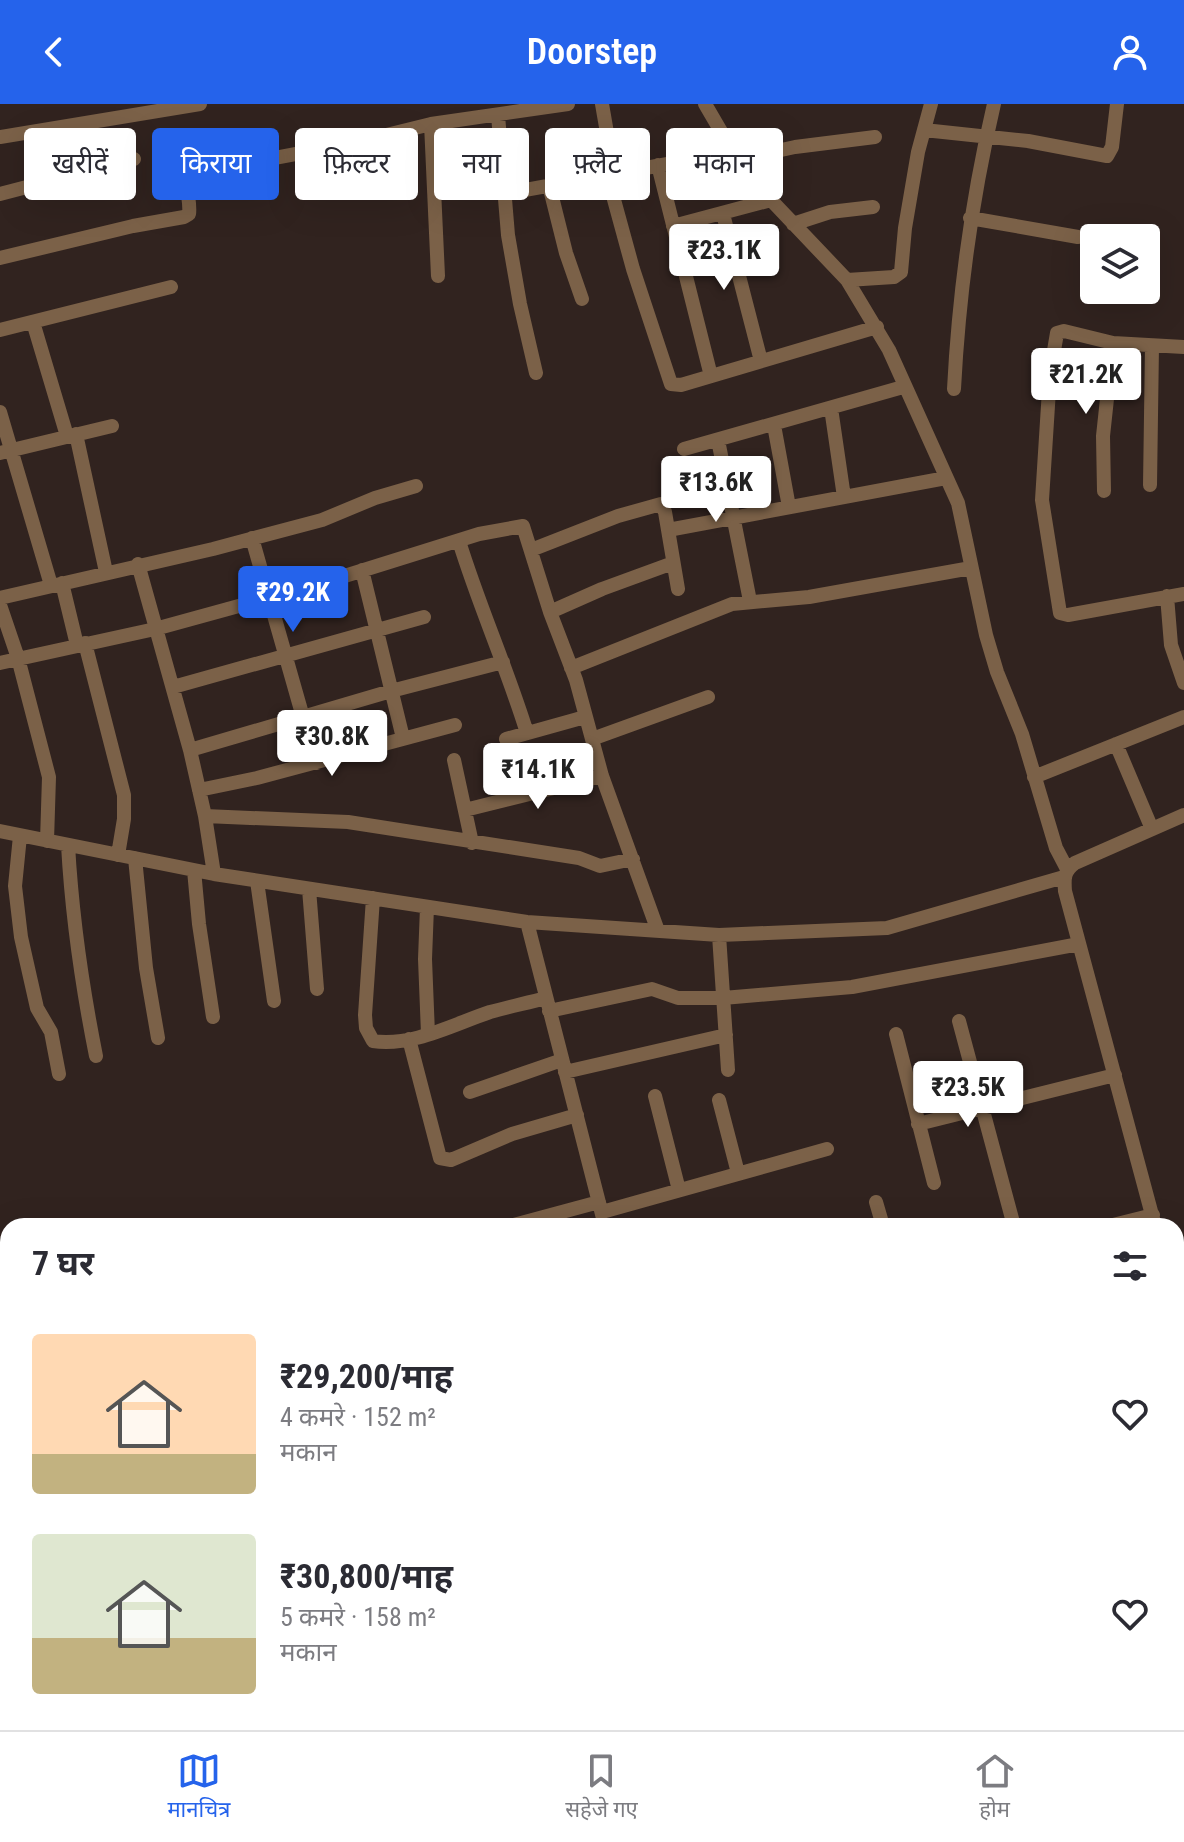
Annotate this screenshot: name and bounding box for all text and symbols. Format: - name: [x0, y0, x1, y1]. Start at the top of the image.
- icon: back: [32, 30, 76, 74]
- icon: person: [1108, 30, 1152, 74]
- text: Doorstep: [527, 31, 657, 73]
- chip: खरीदें: [24, 128, 136, 200]
- chip: किराया: [152, 128, 279, 200]
- chip: फ़िल्टर: [295, 128, 418, 200]
- chip: नया: [434, 128, 529, 200]
- chip: फ़्लैट: [545, 128, 650, 200]
- chip: मकान: [666, 128, 783, 200]
- pin: ₹23.1K: [659, 224, 789, 292]
- map controls: [1080, 224, 1160, 304]
- button: layers: [1080, 224, 1160, 304]
- text: ₹23.1K: [687, 235, 761, 265]
- pin: ₹21.2K: [1021, 348, 1151, 416]
- text: ₹21.2K: [1049, 359, 1123, 389]
- pin: ₹13.6K: [651, 456, 781, 524]
- text: ₹13.6K: [679, 467, 753, 497]
- pin: ₹29.2K: [228, 566, 358, 634]
- text: ₹29.2K: [256, 577, 330, 607]
- pin: ₹30.8K: [267, 710, 397, 778]
- text: ₹30.8K: [295, 721, 369, 751]
- pin: ₹14.1K: [473, 743, 603, 811]
- text: ₹14.1K: [501, 754, 575, 784]
- pin: ₹23.5K: [903, 1061, 1033, 1129]
- text: ₹23.5K: [931, 1072, 1005, 1102]
- text: 7 घर: [32, 1243, 94, 1283]
- icon: filters: [1108, 1244, 1152, 1288]
- text: ₹29,200/माह: [280, 1356, 453, 1396]
- icon: home: [96, 1366, 192, 1462]
- icon: heart: [1108, 1392, 1152, 1436]
- text: 4 कमरे · 152 m²: [280, 1402, 436, 1432]
- text: मकान: [280, 1437, 337, 1467]
- text: ₹30,800/माह: [280, 1556, 453, 1596]
- icon: home: [96, 1566, 192, 1662]
- icon: heart: [1108, 1592, 1152, 1636]
- text: 5 कमरे · 158 m²: [280, 1602, 436, 1632]
- text: मकान: [280, 1637, 337, 1667]
- tab: मानचित्र: [167, 1749, 230, 1826]
- tab: सहेजे गए: [565, 1749, 638, 1826]
- tab: होम: [973, 1749, 1017, 1826]

